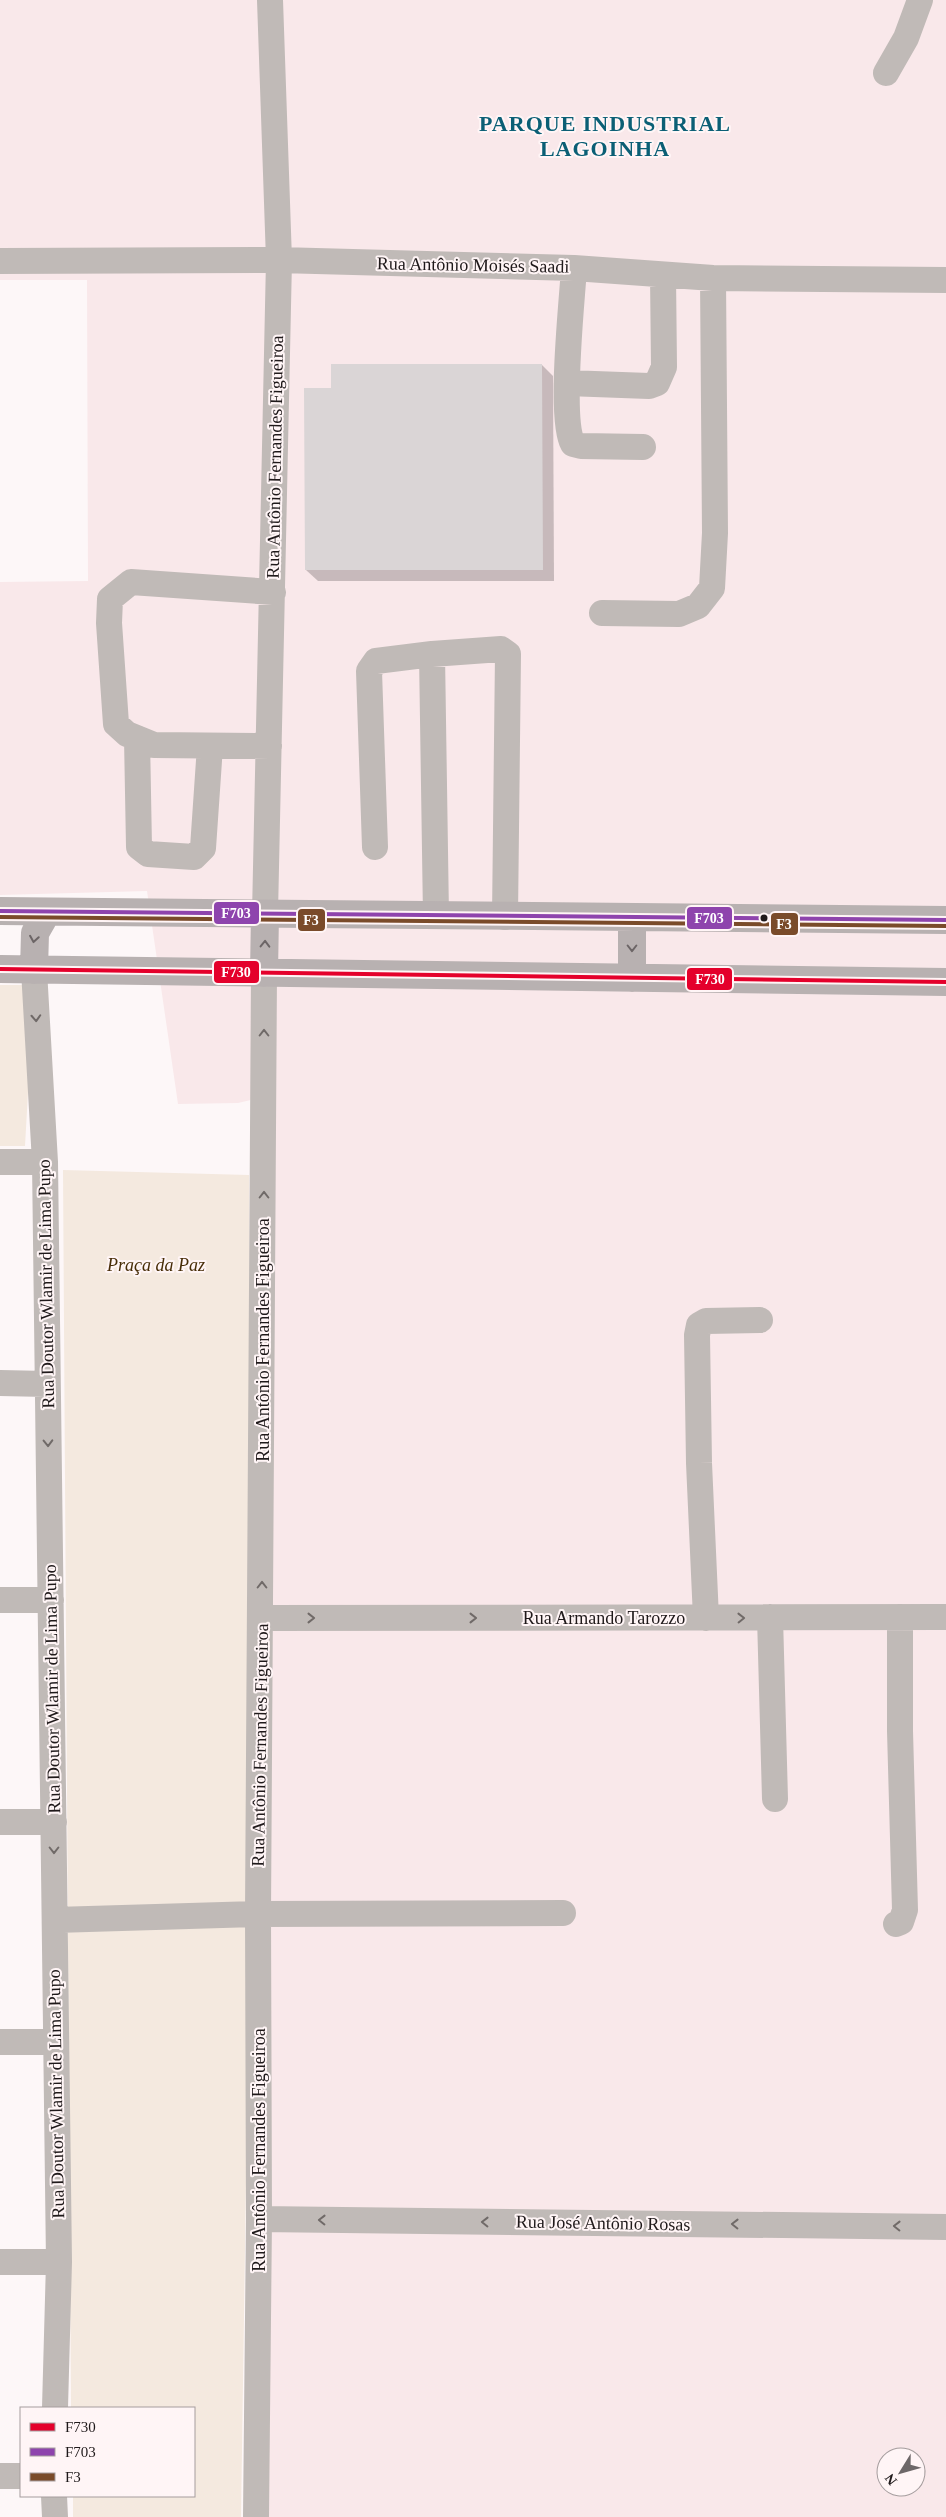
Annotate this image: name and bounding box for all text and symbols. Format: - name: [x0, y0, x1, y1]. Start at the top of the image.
- district label: PARQUE INDUSTRIAL LAGOINHA: [479, 111, 731, 161]
- street label: Rua Antônio Moisés Saadi: [377, 253, 569, 277]
- street label: Rua Antônio Fernandes Figueiroa: [263, 335, 287, 579]
- line badge: F703: [213, 901, 260, 925]
- text: F703: [221, 906, 251, 921]
- line badge: F703: [686, 906, 733, 930]
- line badge: F3: [297, 908, 326, 932]
- text: F703: [694, 911, 724, 926]
- line badge: F3: [770, 912, 799, 936]
- text: F3: [303, 913, 319, 928]
- unlabelled marker: [759, 913, 769, 923]
- text: F3: [776, 917, 792, 932]
- one-way arrow: [30, 935, 40, 944]
- one-way arrow: [260, 939, 270, 947]
- one-way arrow: [627, 944, 637, 952]
- line badge: F730: [213, 960, 260, 984]
- text: F730: [221, 965, 251, 980]
- line badge: F730: [686, 967, 733, 991]
- text: F730: [695, 972, 725, 987]
- one-way arrow: [31, 1015, 42, 1023]
- one-way arrow: [259, 1029, 269, 1036]
- street label: Rua Doutor Wlamir de Lima Pupo: [34, 1159, 58, 1409]
- one-way arrow: [259, 1191, 269, 1199]
- street label: Rua Antônio Fernandes Figueiroa: [253, 1218, 273, 1462]
- park label: Praça da Paz: [106, 1255, 205, 1275]
- one-way arrow: [43, 1440, 53, 1447]
- street label: Rua Doutor Wlamir de Lima Pupo: [40, 1564, 64, 1814]
- one-way arrow: [257, 1581, 267, 1589]
- street label: Rua Armando Tarozzo: [523, 1608, 685, 1628]
- one-way arrow: [307, 1613, 315, 1623]
- one-way arrow: [470, 1613, 477, 1623]
- one-way arrow: [737, 1613, 745, 1623]
- street label: Rua Antônio Fernandes Figueiroa: [248, 1623, 272, 1867]
- one-way arrow: [49, 1847, 59, 1855]
- street label: Rua Doutor Wlamir de Lima Pupo: [44, 1969, 68, 2219]
- street label: Rua Antônio Fernandes Figueiroa: [249, 2028, 269, 2272]
- street label: Rua José Antônio Rosas: [516, 2211, 690, 2235]
- one-way arrow: [318, 2215, 326, 2225]
- one-way arrow: [481, 2217, 488, 2227]
- one-way arrow: [731, 2219, 738, 2229]
- one-way arrow: [893, 2221, 901, 2231]
- legend: [20, 2407, 195, 2497]
- text: F730: [65, 2419, 96, 2435]
- text: F703: [65, 2444, 96, 2460]
- north arrow: [876, 2447, 926, 2497]
- text: F3: [65, 2469, 81, 2485]
- text: N: [882, 2471, 900, 2488]

